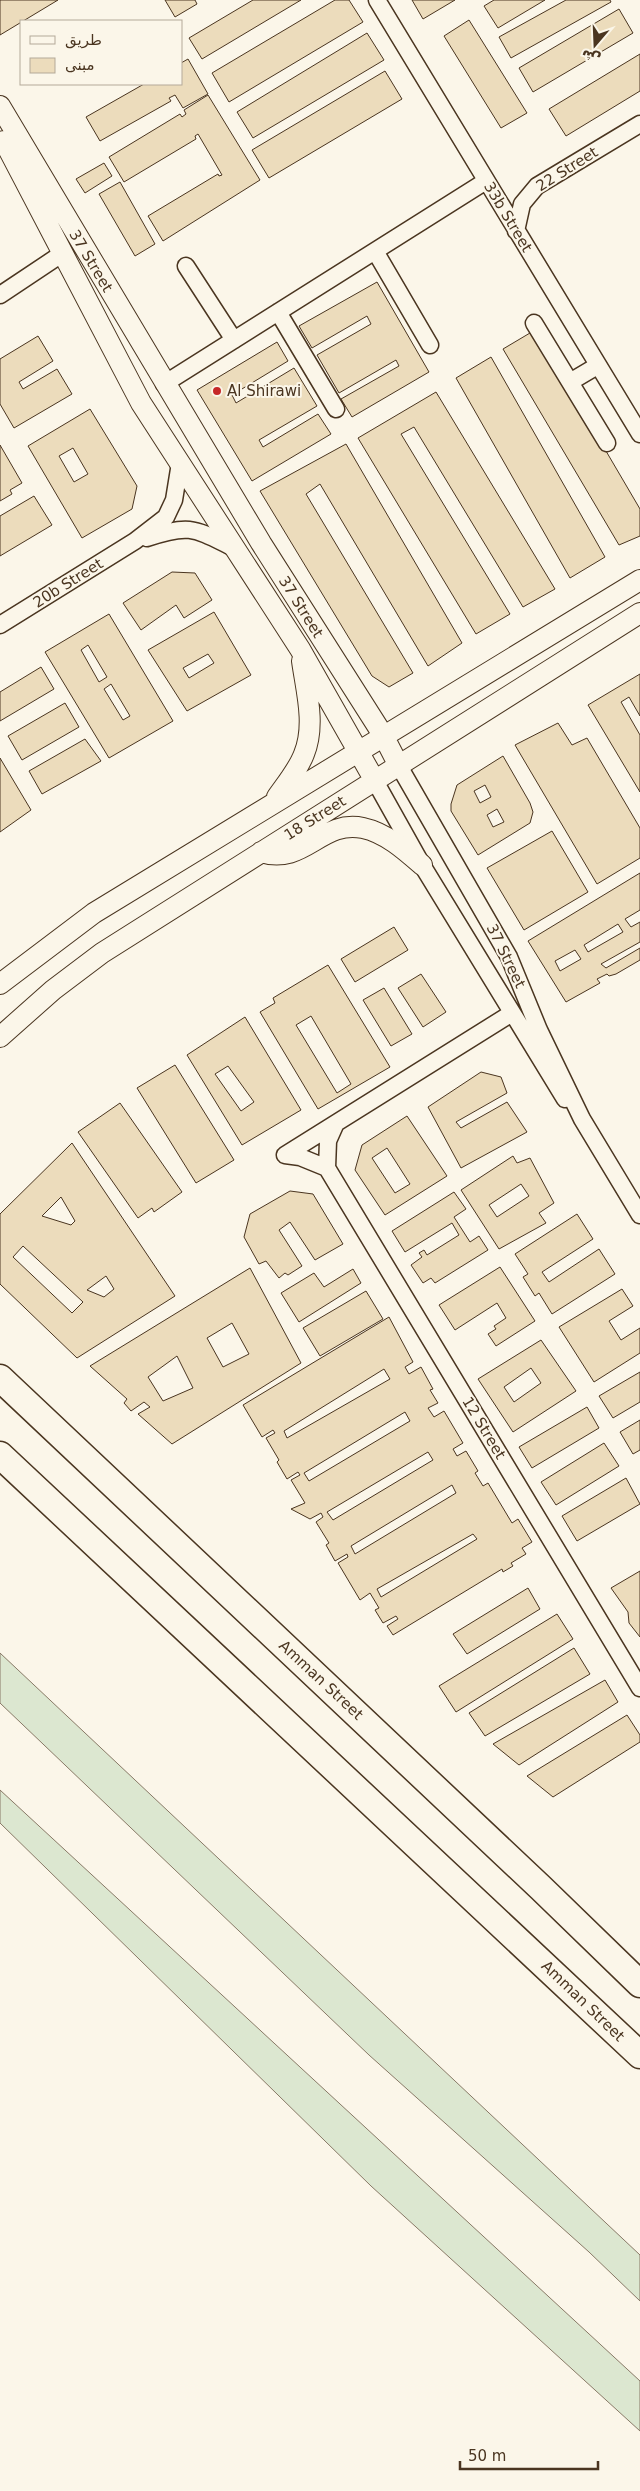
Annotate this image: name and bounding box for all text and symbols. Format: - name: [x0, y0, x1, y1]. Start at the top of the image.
- legend: [20, 20, 182, 85]
- north arrow: [570, 20, 620, 70]
- text: طريق: [65, 31, 102, 49]
- text: ش: [579, 47, 603, 68]
- text: مبنى: [65, 56, 95, 74]
- street label: 22 Street: [533, 143, 601, 195]
- street label: 33b Street: [480, 179, 536, 256]
- street label: 37 Street: [65, 227, 117, 295]
- place label: Al Shirawi: [227, 382, 301, 400]
- marker: Al Shirawi: [211, 385, 223, 397]
- street label: 20b Street: [30, 554, 106, 612]
- street label: 37 Street: [275, 573, 327, 641]
- street label: 18 Street: [281, 792, 349, 844]
- street label: 37 Street: [483, 921, 529, 991]
- street label: 12 Street: [458, 1394, 510, 1462]
- street label: Amman Street: [275, 1636, 367, 1724]
- street label: Amman Street: [538, 1957, 628, 2045]
- scale bar: [460, 2438, 598, 2470]
- text: 50 m: [468, 2447, 506, 2465]

